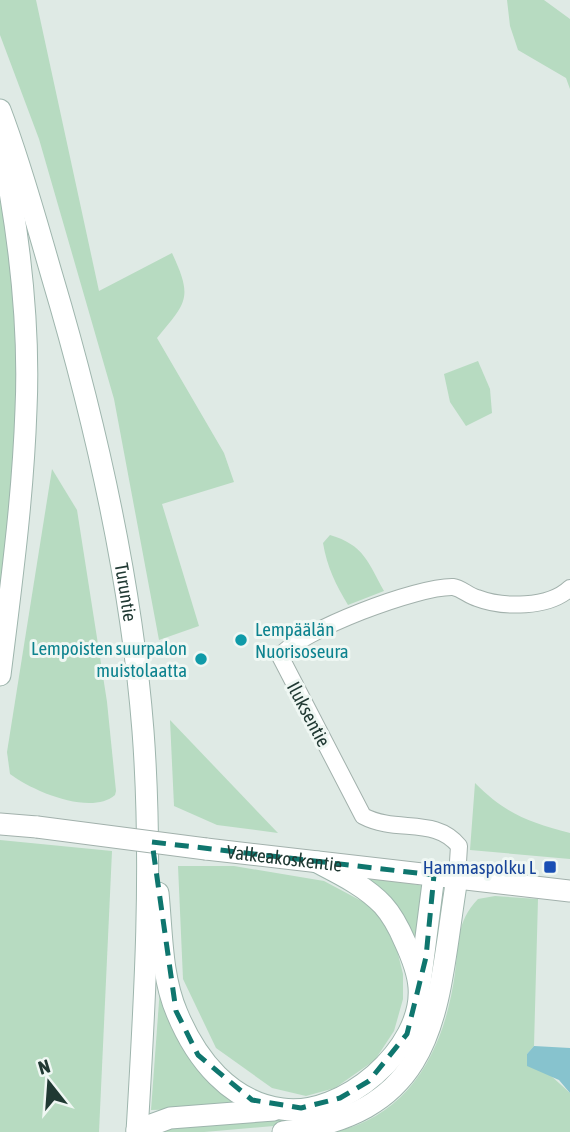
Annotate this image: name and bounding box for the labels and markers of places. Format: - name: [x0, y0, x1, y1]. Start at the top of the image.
- place label: Lempäälän Nuorisoseura: [255, 618, 349, 662]
- marker: Lempäälän Nuorisoseura: [233, 632, 249, 648]
- place label: Lempoisten suurpalon muistolaatta: [31, 637, 187, 681]
- marker: Lempoisten suurpalon muistolaatta: [193, 651, 209, 667]
- place label: Hammaspolku L: [423, 856, 537, 878]
- marker: Hammaspolku L: [542, 859, 558, 875]

